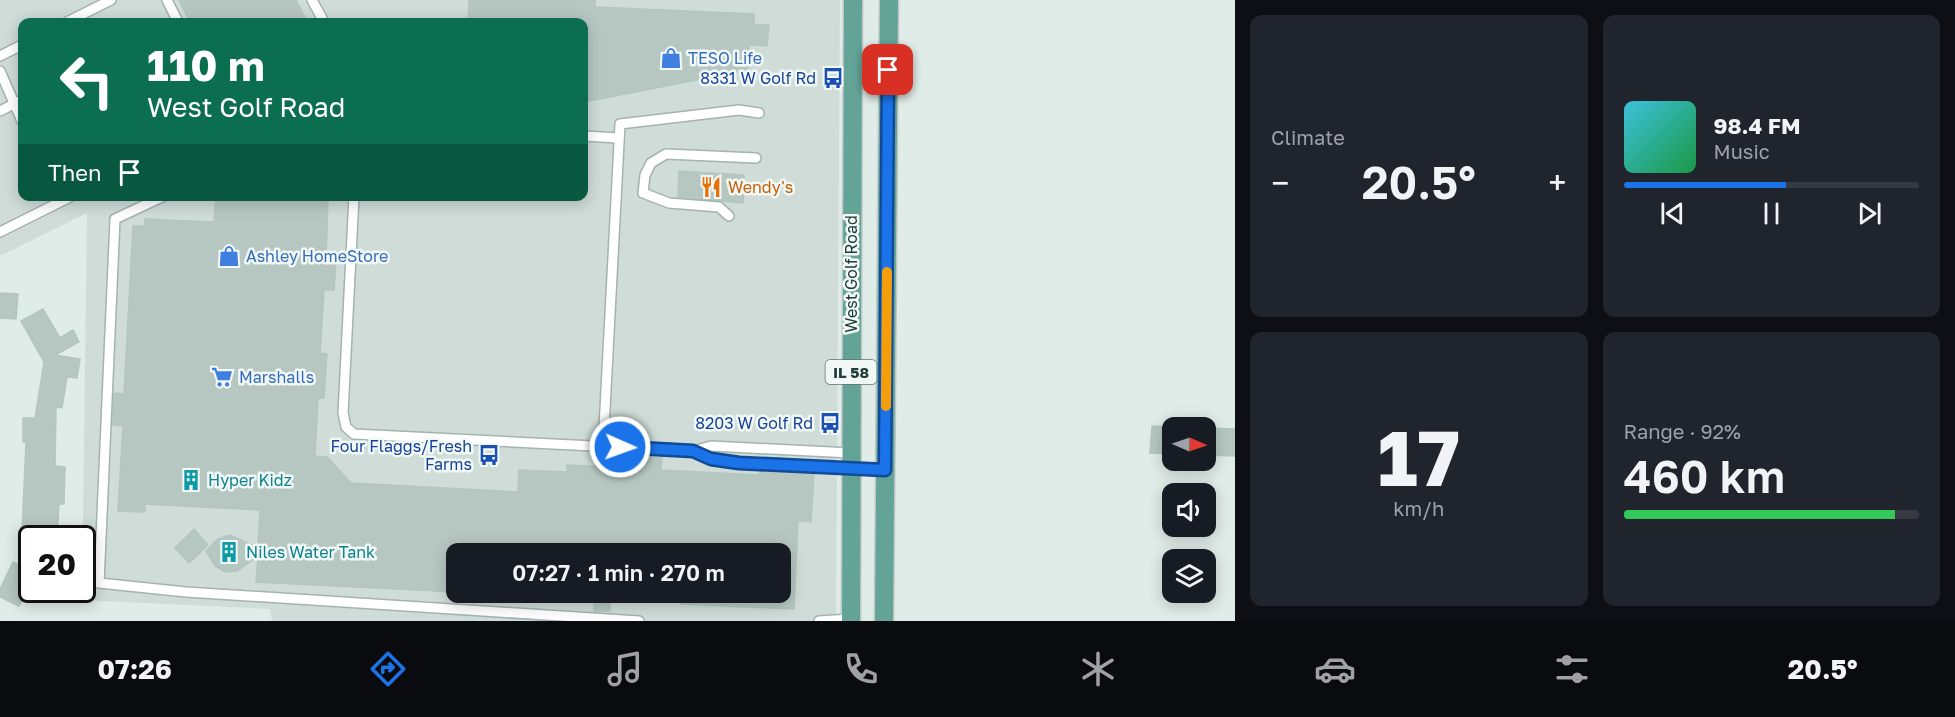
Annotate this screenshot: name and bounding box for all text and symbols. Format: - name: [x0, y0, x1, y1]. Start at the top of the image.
- text: 110 m: [147, 40, 265, 90]
- icon: left: [48, 42, 126, 120]
- pin: [862, 44, 913, 95]
- shop icon: TESO Life: [659, 46, 683, 70]
- place label: TESO Life: [688, 48, 762, 68]
- icon: arrive: [871, 53, 904, 86]
- bus stop icon: 8331 W Golf Rd: [821, 66, 845, 90]
- place label: 8331 W Golf Rd: [700, 68, 816, 88]
- text: West Golf Road: [147, 91, 345, 123]
- text: 98.4 FM: [1714, 112, 1801, 139]
- text: Climate: [1271, 125, 1345, 149]
- text: Music: [1714, 139, 1770, 163]
- text: 20.5°: [1362, 155, 1476, 209]
- icon: arrive: [113, 156, 146, 189]
- text: Then: [48, 159, 101, 186]
- text: −: [1271, 163, 1289, 202]
- text: +: [1548, 163, 1566, 202]
- restaurant icon: Wendy's: [699, 175, 723, 199]
- place label: Wendy's: [728, 177, 793, 197]
- icon: previous: [1656, 197, 1689, 230]
- icon: pause: [1755, 197, 1788, 230]
- icon: next: [1853, 197, 1886, 230]
- street label: West Golf Road: [841, 215, 861, 333]
- shop icon: Ashley HomeStore: [217, 244, 241, 268]
- place label: Ashley HomeStore: [246, 246, 388, 266]
- road number: IL 58: [826, 360, 876, 384]
- supermarket icon: Marshalls: [210, 365, 234, 389]
- place label: Marshalls: [239, 367, 314, 387]
- text: 17: [1377, 410, 1460, 503]
- bus stop icon: 8203 W Golf Rd: [818, 411, 842, 435]
- place label: 8203 W Golf Rd: [695, 413, 813, 433]
- position arrow: [588, 415, 652, 479]
- north arrow: [1162, 417, 1216, 471]
- map controls: [1162, 417, 1216, 603]
- text: Range · 92%: [1624, 419, 1741, 443]
- place label: Four Flaggs/Fresh Farms: [330, 436, 472, 474]
- bus stop icon: Four Flaggs/Fresh Farms: [477, 443, 501, 467]
- text: 460 km: [1624, 449, 1785, 503]
- building icon: Hyper Kidz: [179, 468, 203, 492]
- place label: Hyper Kidz: [208, 470, 292, 490]
- button: sound: [1162, 483, 1216, 537]
- text: km/h: [1393, 496, 1444, 520]
- speed limit sign: 20: [18, 525, 96, 603]
- building icon: Niles Water Tank: [217, 540, 241, 564]
- place label: Niles Water Tank: [246, 542, 375, 562]
- button: layers: [1162, 549, 1216, 603]
- text: 07:27 · 1 min · 270 m: [512, 559, 725, 586]
- icon: directions: [367, 648, 409, 690]
- icon: music: [604, 648, 646, 690]
- icon: phone: [840, 648, 882, 690]
- icon: climate: [1077, 648, 1119, 690]
- icon: car: [1314, 648, 1356, 690]
- icon: filters: [1551, 648, 1593, 690]
- text: 07:26: [97, 653, 172, 685]
- text: 20.5°: [1788, 653, 1858, 685]

